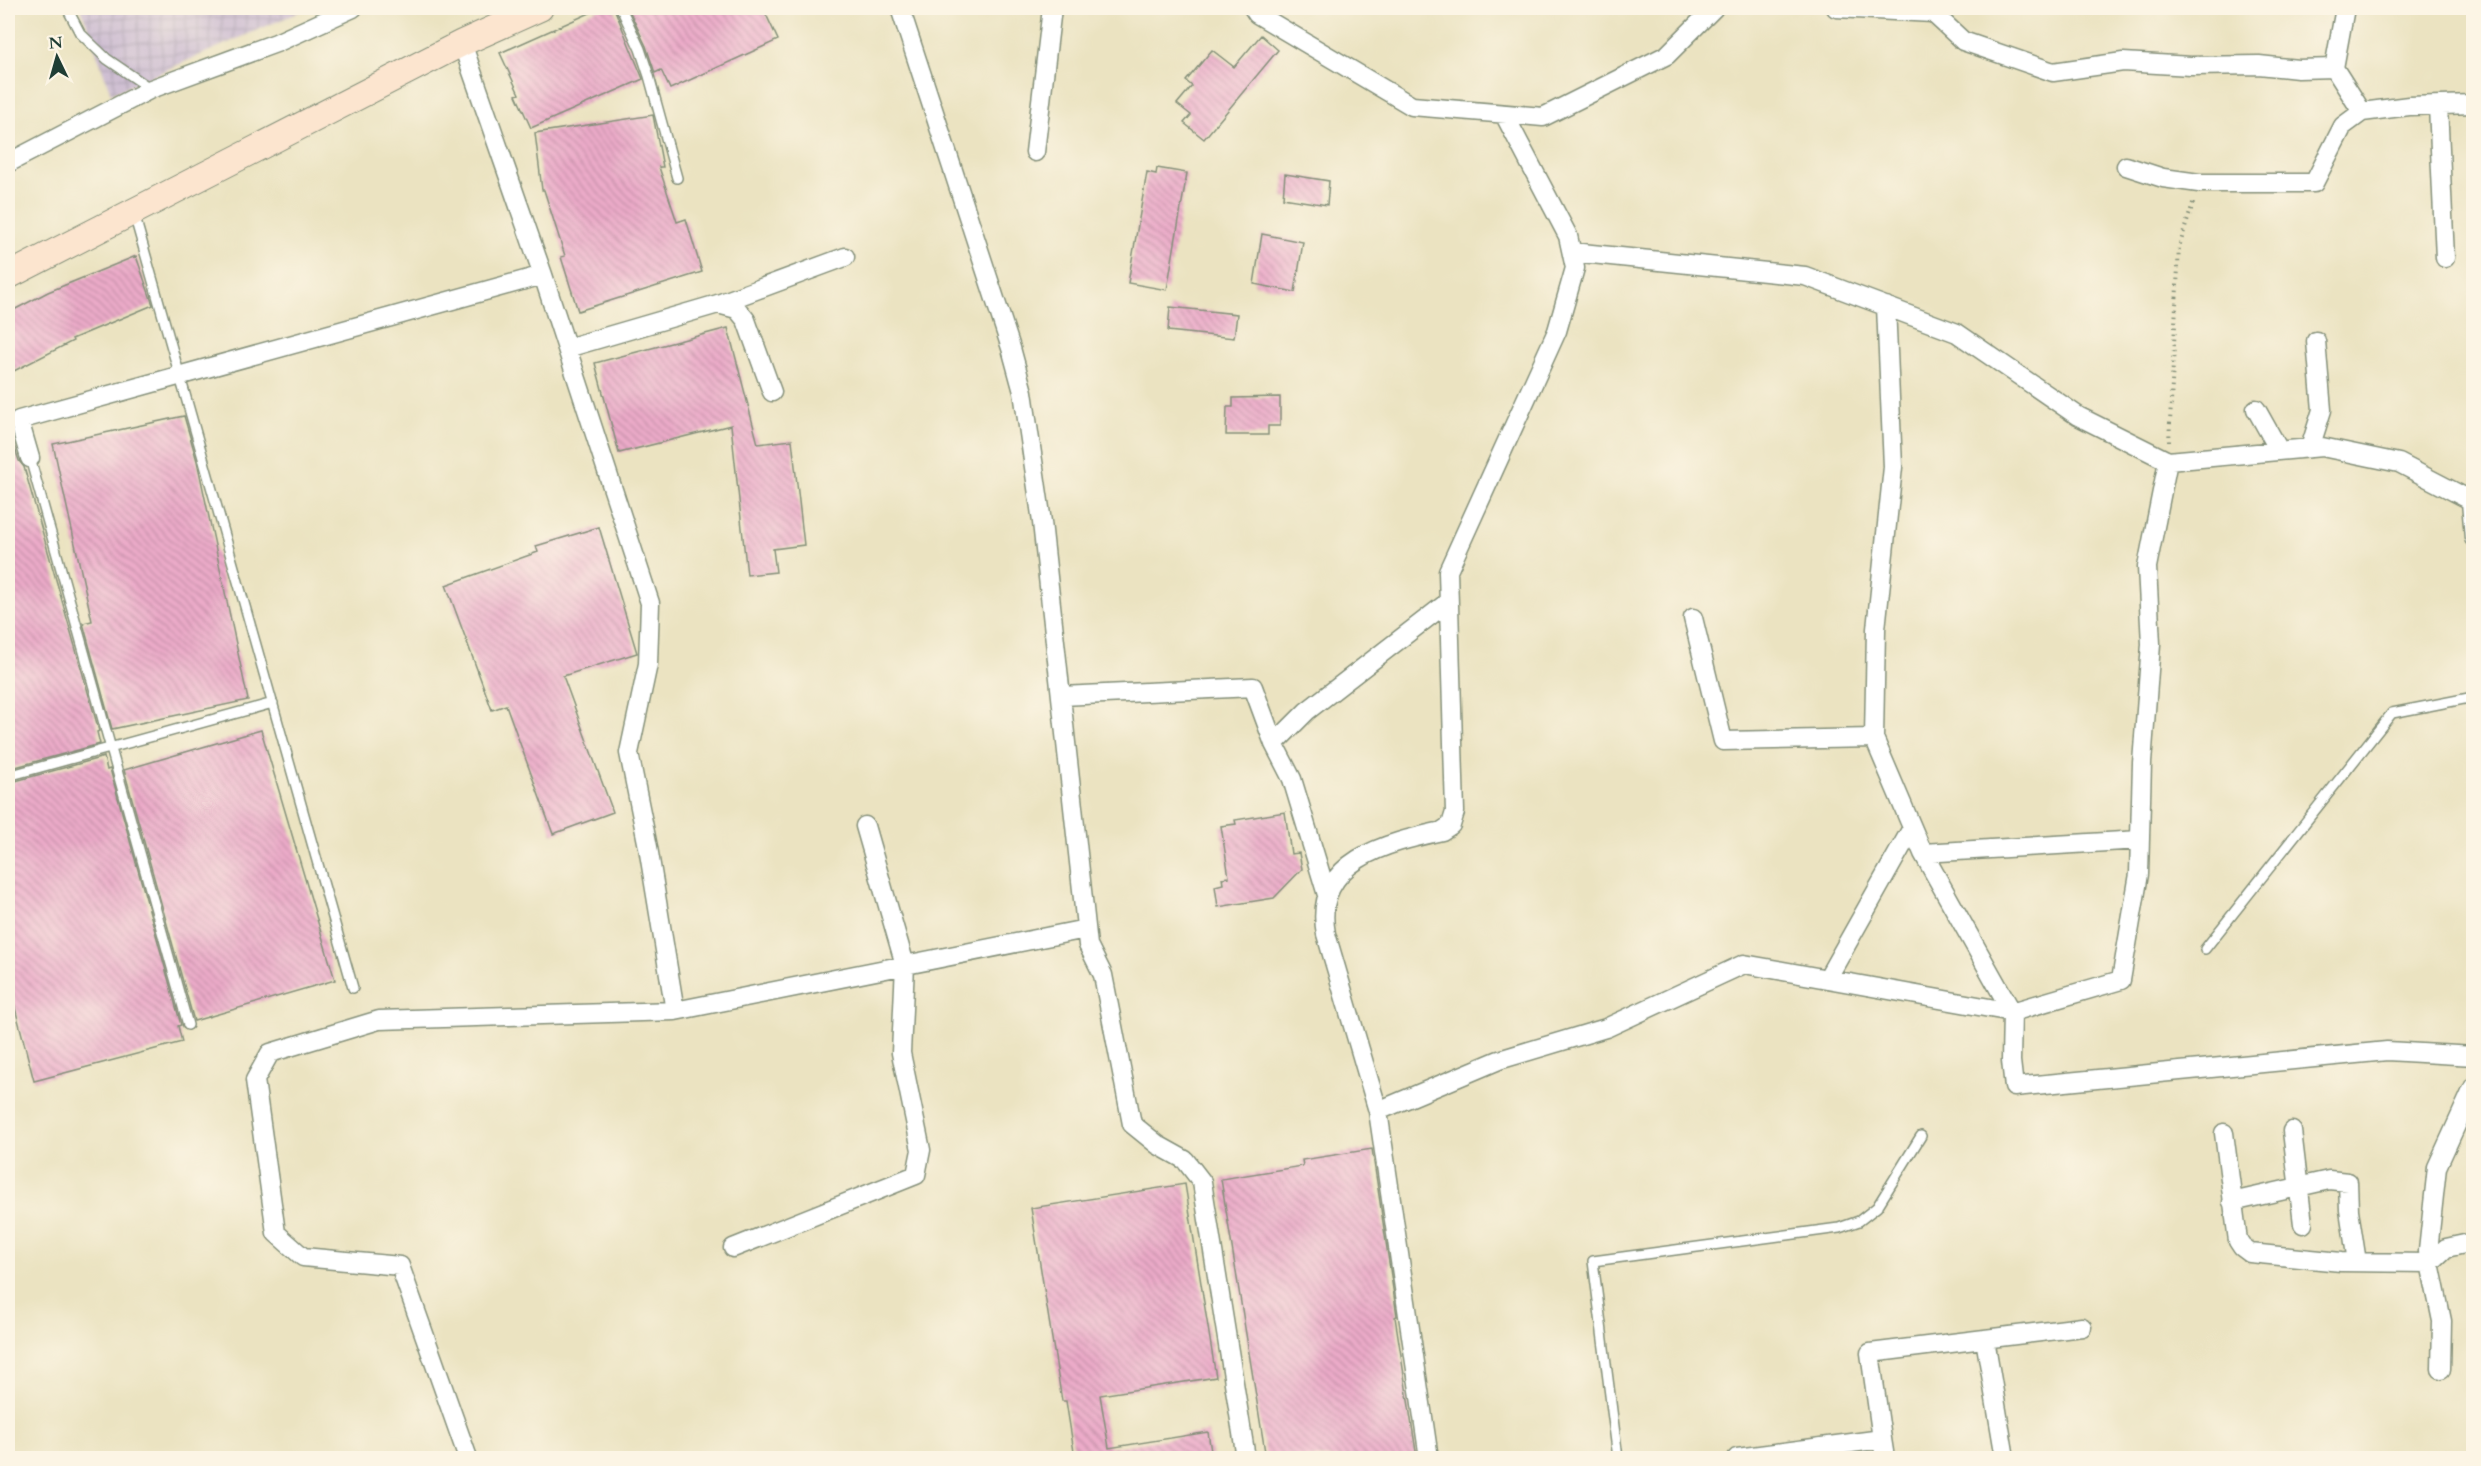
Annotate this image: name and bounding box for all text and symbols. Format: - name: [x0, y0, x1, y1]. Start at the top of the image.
- north arrow: [27, 27, 87, 87]
- text: N: [48, 31, 64, 55]

